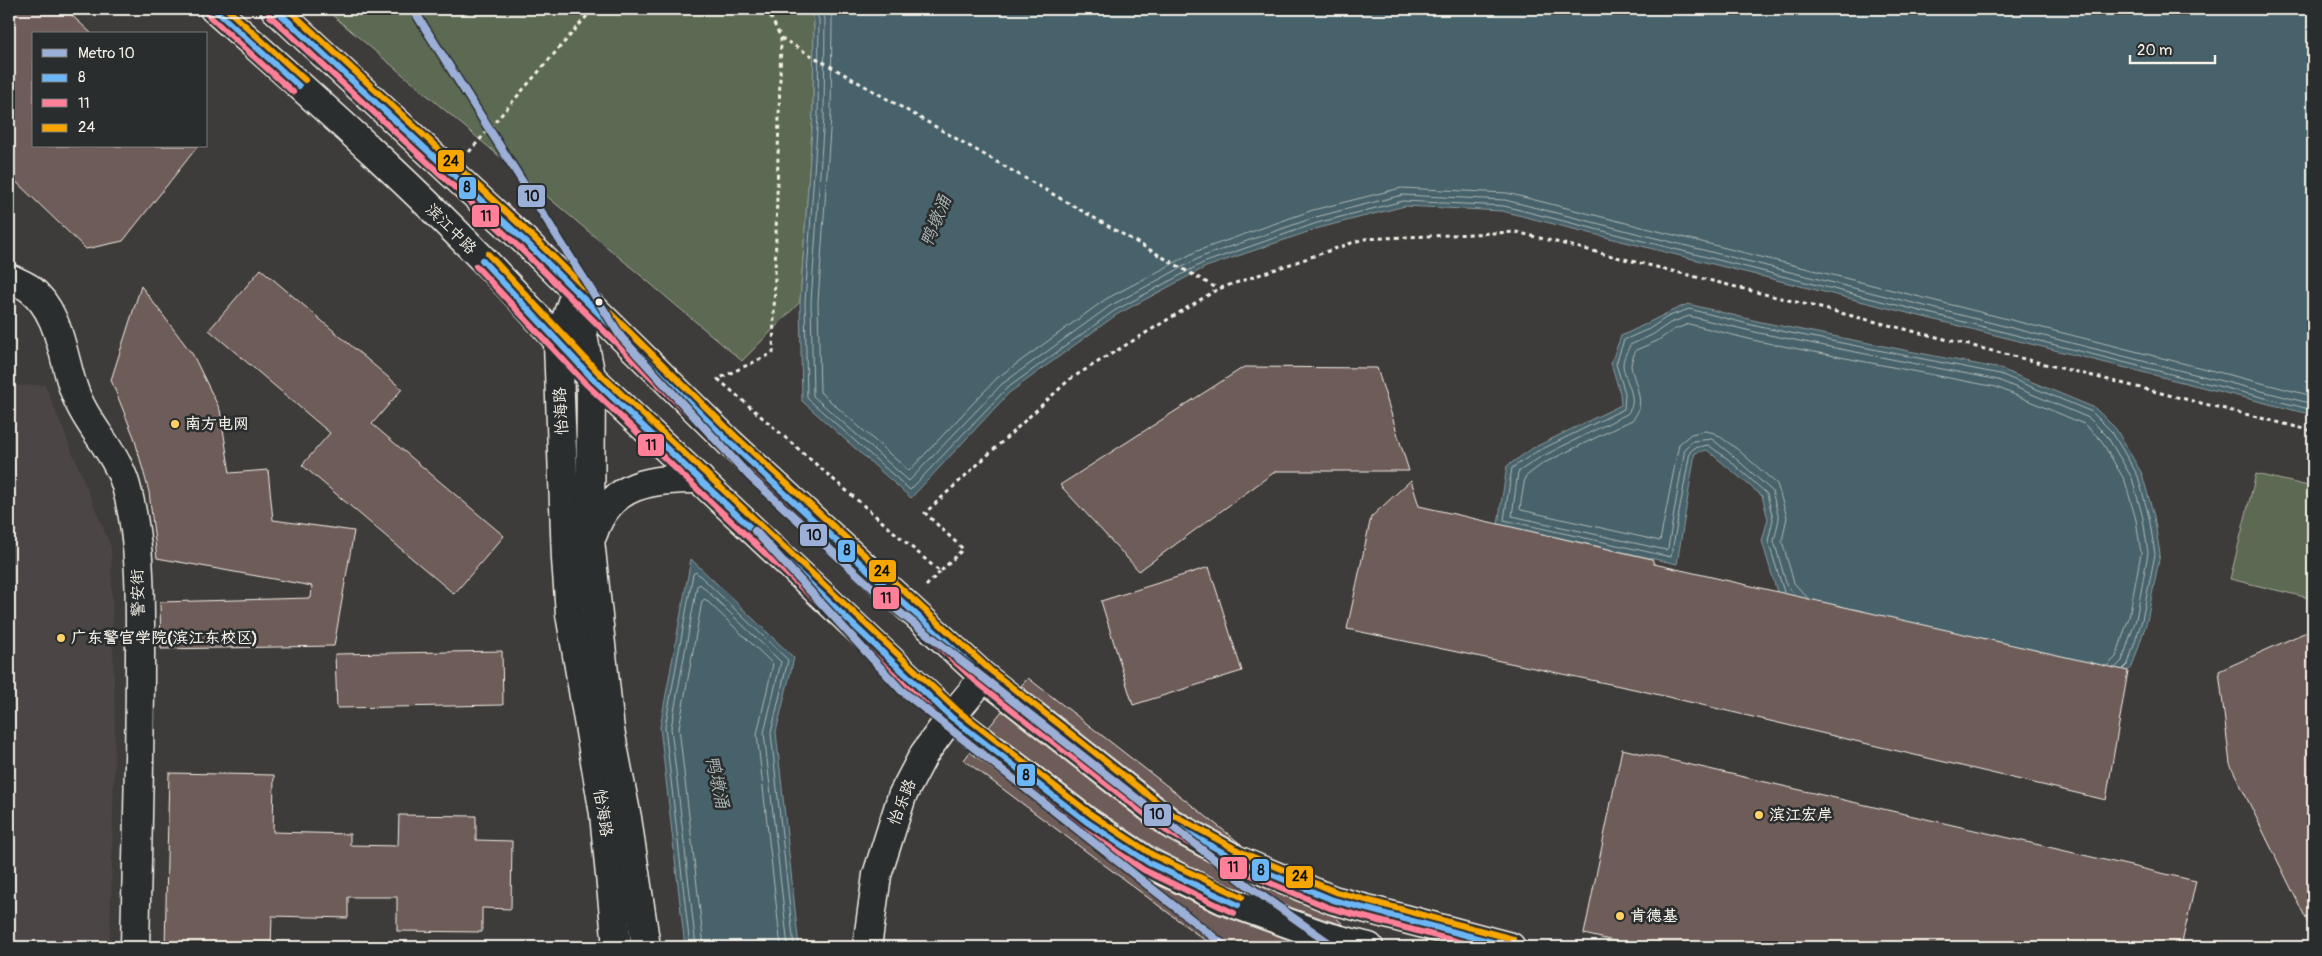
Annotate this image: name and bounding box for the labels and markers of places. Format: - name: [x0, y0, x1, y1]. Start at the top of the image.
- unlabelled marker: [594, 297, 604, 307]
- place label: 南方电网: [185, 414, 249, 434]
- marker: 南方电网: [169, 418, 181, 430]
- place label: 广东警官学院(滨江东校区): [71, 628, 258, 648]
- marker: 广东警官学院(滨江东校区): [55, 632, 67, 644]
- place label: 滨江宏岸: [1769, 805, 1833, 825]
- marker: 滨江宏岸: [1753, 809, 1765, 821]
- place label: 肯德基: [1630, 906, 1678, 926]
- marker: 肯德基: [1614, 910, 1626, 922]

